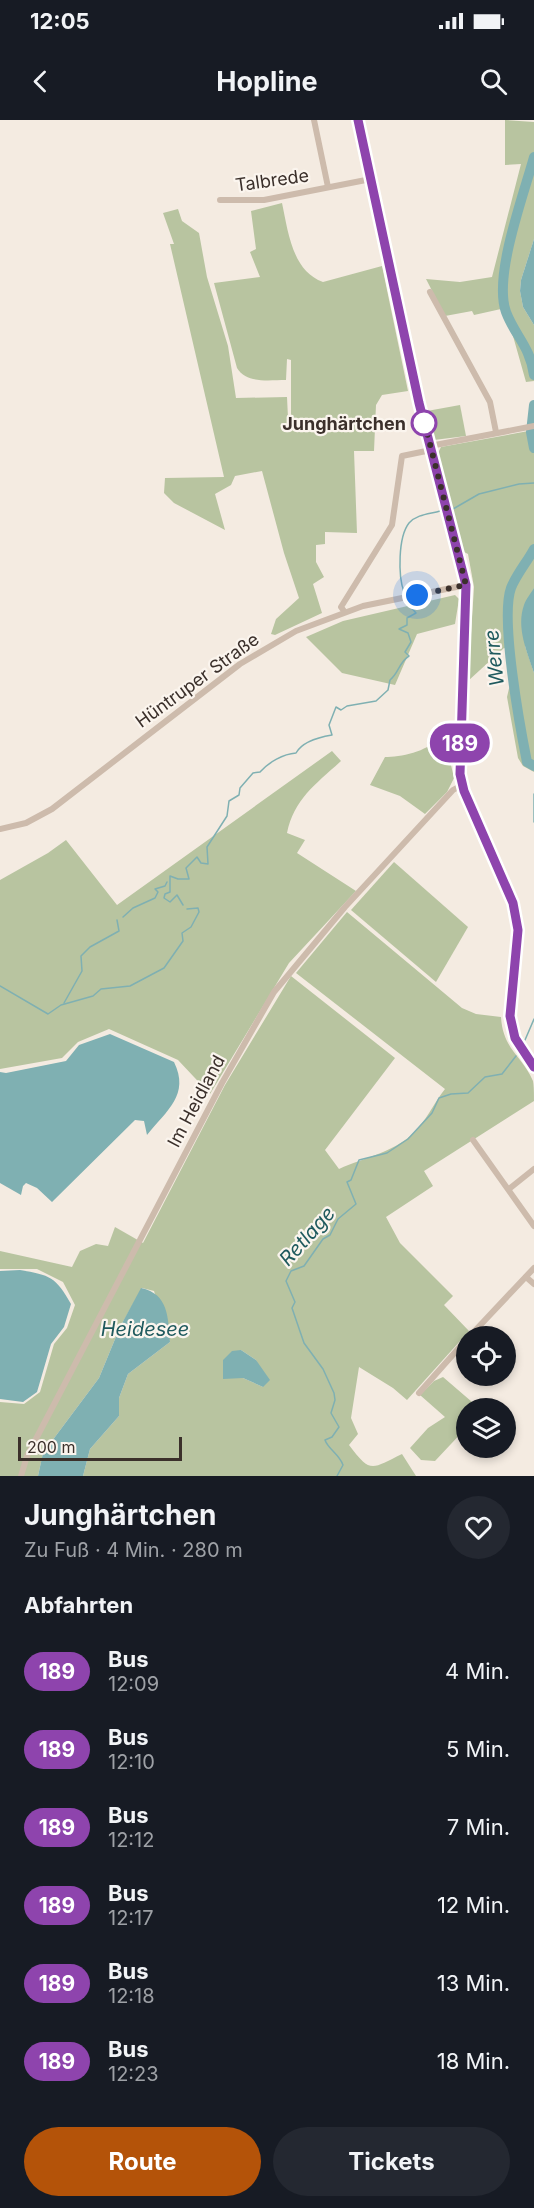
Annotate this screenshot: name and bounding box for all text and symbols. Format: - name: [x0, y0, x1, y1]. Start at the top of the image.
- text: 12:05: [30, 8, 90, 34]
- icon: back: [24, 65, 57, 98]
- text: Hopline: [216, 65, 318, 98]
- icon: search: [477, 65, 510, 98]
- street label: Talbrede: [234, 164, 310, 196]
- marker: Junghärtchen: [411, 410, 437, 436]
- place label: Junghärtchen: [282, 413, 406, 434]
- your location: [402, 580, 432, 610]
- street label: Hüntruper Straße: [131, 628, 263, 732]
- water label: Werre: [479, 629, 509, 687]
- line badge: 189: [426, 724, 494, 762]
- text: 189: [442, 731, 478, 756]
- street label: Im Heidland: [163, 1051, 229, 1151]
- water label: Retlage: [274, 1201, 340, 1271]
- water label: Heidesee: [101, 1317, 189, 1341]
- map controls: [456, 1326, 516, 1458]
- button: locate: [456, 1326, 516, 1386]
- button: layers: [456, 1398, 516, 1458]
- scale bar: [18, 1434, 182, 1462]
- text: 200 m: [27, 1437, 75, 1457]
- button: heart: [447, 1496, 510, 1559]
- text: Junghärtchen: [24, 1498, 217, 1532]
- text: Zu Fuß · 4 Min. · 280 m: [24, 1538, 243, 1562]
- text: Abfahrten: [24, 1592, 133, 1618]
- text: Bus: [108, 1646, 149, 1672]
- text: 4 Min.: [445, 1658, 510, 1684]
- text: 189: [39, 1659, 75, 1684]
- text: 12:09: [108, 1672, 159, 1696]
- text: Bus: [108, 1724, 149, 1750]
- text: 5 Min.: [446, 1736, 510, 1762]
- text: 189: [39, 1737, 75, 1762]
- text: 12:10: [108, 1750, 155, 1774]
- text: Bus: [108, 1802, 149, 1828]
- text: 7 Min.: [447, 1814, 510, 1840]
- text: 189: [39, 1815, 75, 1840]
- text: 12:12: [108, 1828, 154, 1852]
- text: Bus: [108, 1880, 149, 1906]
- text: 12 Min.: [437, 1892, 510, 1918]
- text: 189: [39, 1893, 75, 1918]
- text: 12:17: [108, 1906, 154, 1930]
- text: Bus: [108, 1958, 149, 1984]
- text: 13 Min.: [437, 1970, 510, 1996]
- text: 189: [39, 1971, 75, 1996]
- text: 12:18: [108, 1984, 155, 2008]
- text: Bus: [108, 2036, 149, 2062]
- text: 18 Min.: [437, 2048, 510, 2074]
- text: 189: [39, 2049, 75, 2074]
- text: 12:23: [108, 2062, 159, 2086]
- button: Route: [24, 2127, 261, 2196]
- button: Tickets: [273, 2127, 510, 2196]

